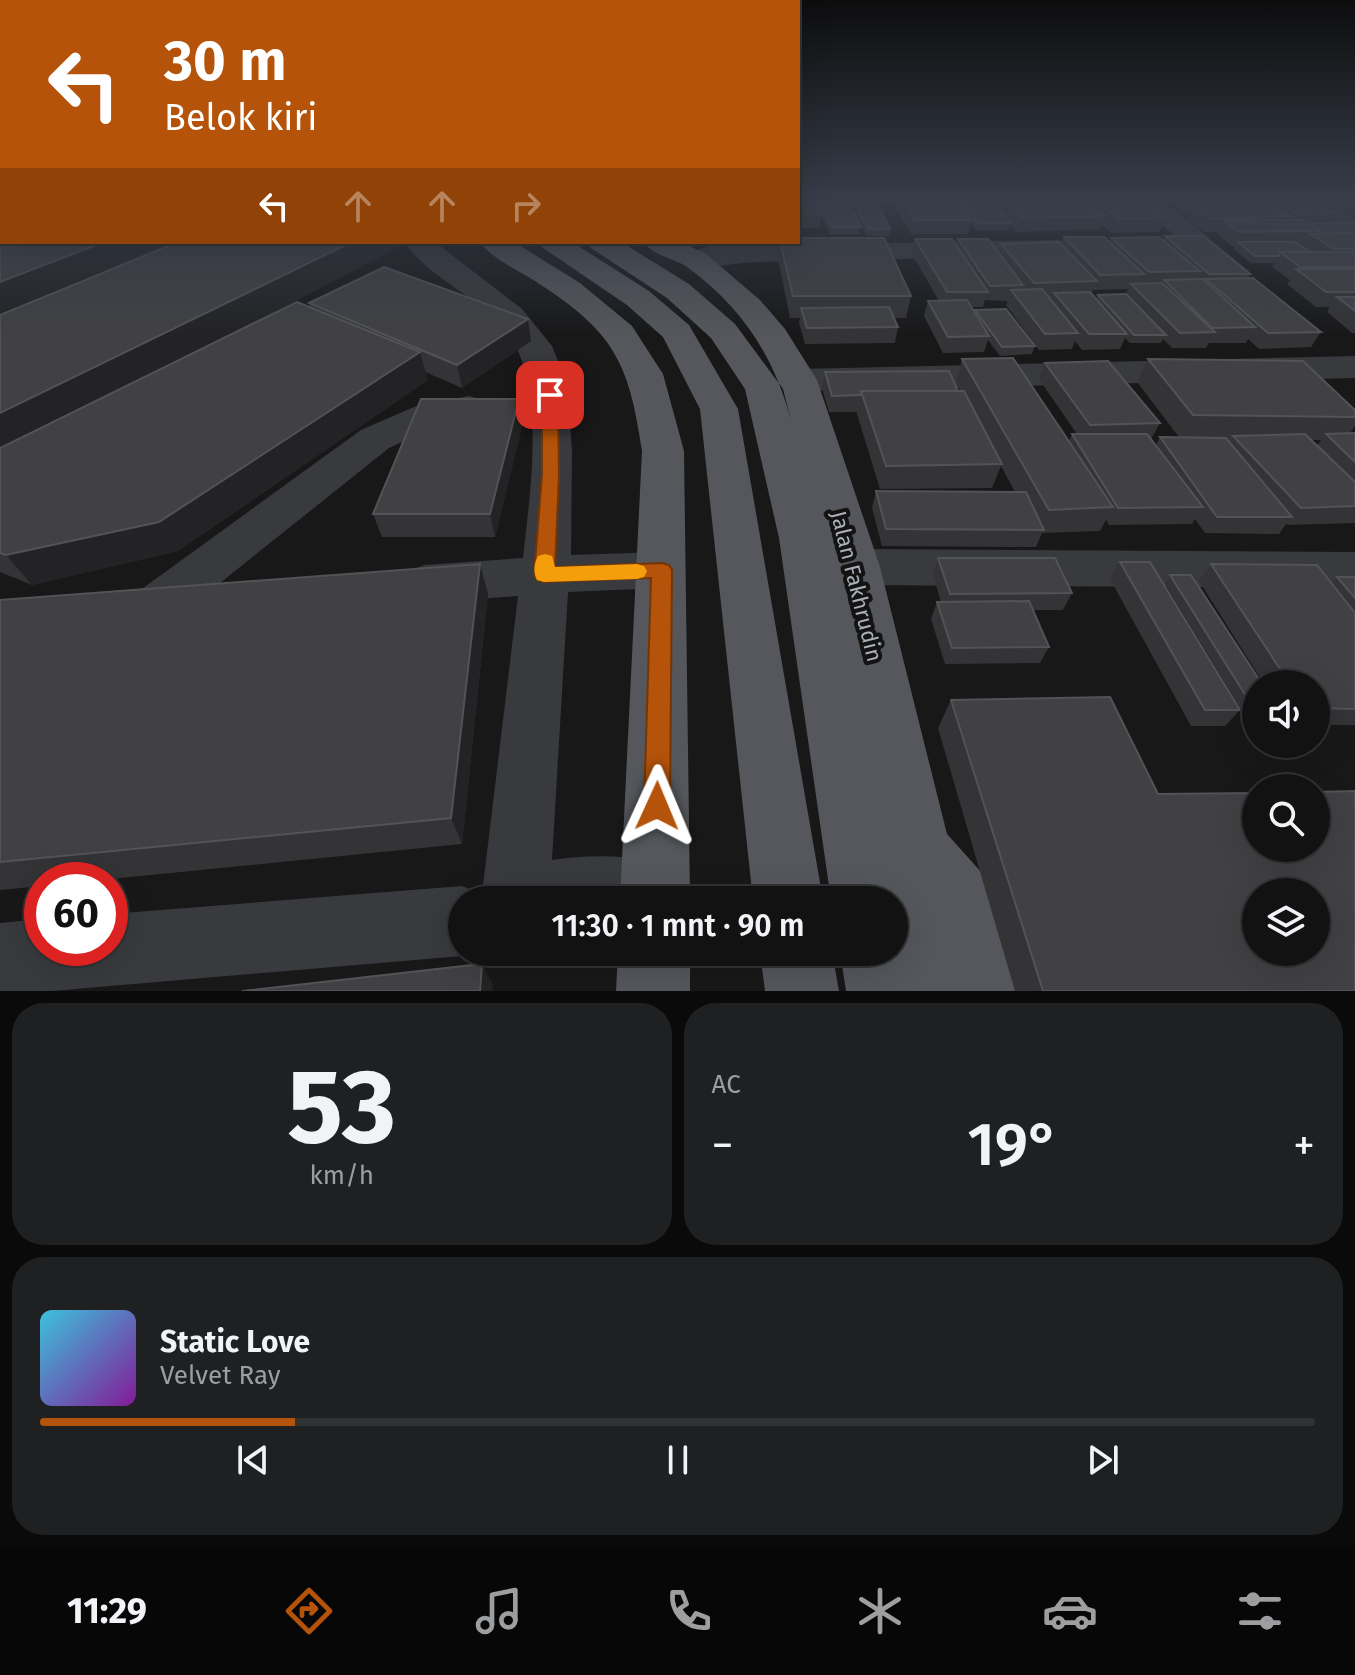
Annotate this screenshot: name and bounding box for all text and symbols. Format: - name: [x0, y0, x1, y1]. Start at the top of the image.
- text: 30 m: [164, 28, 286, 95]
- icon: left: [32, 32, 136, 136]
- text: Belok kiri: [164, 96, 318, 140]
- icon: left: [252, 184, 296, 228]
- icon: ahead: [336, 184, 380, 228]
- icon: ahead: [420, 184, 464, 228]
- icon: right: [504, 184, 548, 228]
- pin: [516, 361, 584, 429]
- icon: arrive: [528, 373, 572, 417]
- street label: Jalan Fakhrudin: [825, 508, 888, 664]
- map controls: [1242, 670, 1330, 966]
- button: sound: [1242, 670, 1330, 758]
- position arrow: [615, 764, 699, 848]
- button: search: [1242, 774, 1330, 862]
- speed limit sign: 60: [24, 862, 128, 966]
- button: layers: [1242, 878, 1330, 966]
- text: 11:30 · 1 mnt · 90 m: [552, 908, 804, 944]
- text: 53: [287, 1045, 396, 1170]
- text: AC: [712, 1069, 741, 1100]
- text: 19°: [967, 1109, 1059, 1181]
- text: −: [712, 1119, 734, 1172]
- text: +: [1293, 1119, 1315, 1172]
- text: km/h: [310, 1160, 374, 1191]
- text: Static Love: [160, 1324, 310, 1360]
- text: Velvet Ray: [160, 1360, 280, 1391]
- icon: previous: [231, 1438, 275, 1482]
- icon: pause: [656, 1438, 700, 1482]
- icon: next: [1081, 1438, 1125, 1482]
- icon: directions: [281, 1583, 337, 1639]
- icon: music: [471, 1583, 527, 1639]
- icon: phone: [661, 1583, 717, 1639]
- icon: climate: [852, 1583, 908, 1639]
- icon: car: [1042, 1583, 1098, 1639]
- icon: filters: [1232, 1583, 1288, 1639]
- text: 11:29: [67, 1589, 147, 1633]

